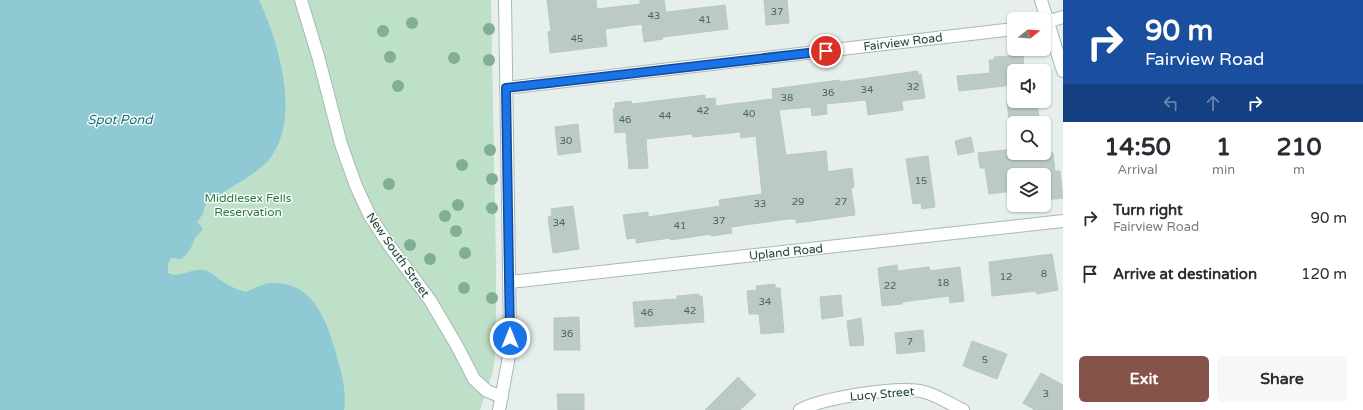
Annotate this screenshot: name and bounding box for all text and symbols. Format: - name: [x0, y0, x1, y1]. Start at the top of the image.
- house number: 37: [771, 6, 783, 18]
- house number: 43: [648, 10, 660, 22]
- north arrow: [1007, 12, 1051, 56]
- map controls: [1007, 12, 1051, 212]
- house number: 41: [699, 14, 711, 26]
- text: 90 m: [1145, 14, 1213, 48]
- icon: right: [1079, 16, 1131, 68]
- street label: Fairview Road: [863, 30, 943, 54]
- house number: 45: [571, 33, 583, 45]
- pin: [809, 34, 843, 68]
- icon: arrive: [815, 40, 837, 62]
- text: Fairview Road: [1145, 48, 1264, 70]
- button: sound: [1007, 64, 1051, 108]
- house number: 32: [907, 81, 919, 93]
- house number: 34: [861, 84, 873, 96]
- house number: 36: [822, 87, 834, 99]
- house number: 38: [781, 92, 793, 104]
- icon: left: [1160, 92, 1182, 114]
- icon: ahead: [1202, 92, 1224, 114]
- icon: right: [1244, 92, 1266, 114]
- house number: 42: [697, 105, 709, 117]
- house number: 40: [743, 108, 755, 120]
- house number: 44: [659, 110, 671, 122]
- water label: Spot Pond: [88, 112, 154, 128]
- house number: 46: [619, 114, 631, 126]
- button: search: [1007, 116, 1051, 160]
- text: 14:50: [1104, 133, 1171, 162]
- text: 1: [1216, 133, 1231, 162]
- text: 210: [1276, 133, 1322, 162]
- house number: 30: [560, 135, 572, 147]
- text: Arrival: [1117, 162, 1158, 178]
- text: min: [1212, 162, 1235, 178]
- text: m: [1293, 162, 1305, 178]
- button: layers: [1007, 168, 1051, 212]
- house number: 15: [915, 175, 927, 187]
- park label: Middlesex Fells Reservation: [205, 191, 292, 219]
- house number: 29: [792, 196, 804, 208]
- house number: 27: [835, 196, 847, 208]
- house number: 33: [754, 198, 766, 210]
- text: Turn right: [1113, 201, 1183, 219]
- icon: right: [1079, 207, 1101, 229]
- text: 90 m: [1310, 209, 1347, 227]
- street label: New South Street: [364, 210, 433, 300]
- house number: 37: [713, 215, 725, 227]
- house number: 34: [553, 217, 565, 229]
- text: Fairview Road: [1113, 219, 1199, 235]
- house number: 41: [674, 220, 686, 232]
- street label: Upland Road: [748, 241, 824, 263]
- icon: arrive: [1079, 263, 1101, 285]
- text: Arrive at destination: [1113, 265, 1257, 283]
- text: 120 m: [1301, 265, 1347, 283]
- house number: 8: [1041, 268, 1047, 280]
- house number: 12: [1000, 271, 1012, 283]
- house number: 18: [937, 277, 949, 289]
- house number: 22: [884, 280, 896, 292]
- house number: 34: [759, 296, 771, 308]
- house number: 42: [684, 305, 696, 317]
- house number: 46: [641, 307, 653, 319]
- position arrow: [489, 317, 531, 359]
- house number: 36: [561, 328, 573, 340]
- house number: 7: [907, 336, 913, 348]
- house number: 5: [982, 354, 988, 366]
- button: Exit: [1079, 356, 1209, 402]
- button: Share: [1217, 356, 1347, 402]
- street label: Lucy Street: [849, 384, 915, 404]
- house number: 3: [1043, 388, 1049, 400]

